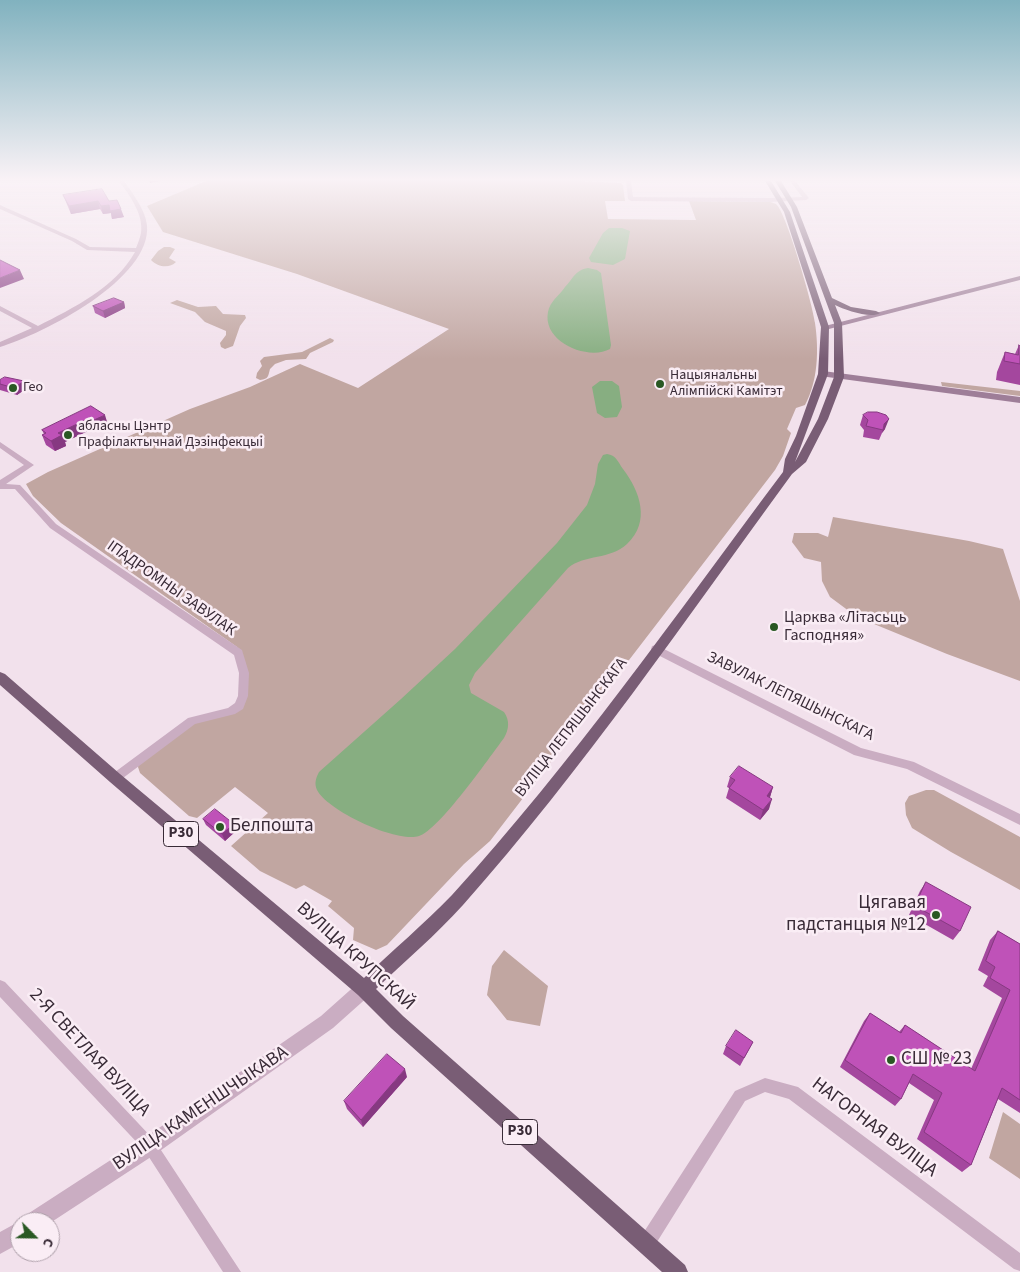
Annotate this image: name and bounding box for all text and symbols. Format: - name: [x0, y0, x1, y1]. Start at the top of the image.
- place label: Нацыянальны Алімпійскі Камітэт: [670, 368, 783, 401]
- marker: Нацыянальны Алімпійскі Камітэт: [654, 378, 666, 390]
- place label: Гео: [23, 380, 43, 396]
- marker: Гео: [7, 382, 19, 394]
- place label: абласны Цэнтр Прафілактычнай Дэзінфекцыі: [78, 419, 263, 452]
- marker: абласны Цэнтр Прафілактычнай Дэзінфекцыі: [62, 429, 74, 441]
- street label: ІПАДРОМНЫ ЗАВУЛАК: [103, 537, 239, 641]
- place label: Царква «Літасьць Гасподняя»: [784, 608, 907, 646]
- marker: Царква «Літасьць Гасподняя»: [768, 621, 780, 633]
- street label: ЗАВУЛАК ЛЕПЯШЫНСКАГА: [703, 648, 877, 746]
- street label: ВУЛІЦА ЛЕПЯШЫНСКАГА: [512, 655, 632, 801]
- place label: Белпошта: [230, 816, 313, 838]
- marker: Белпошта: [214, 821, 226, 833]
- road number: Р30: [164, 822, 198, 846]
- place label: Цягавая падстанцыя №12: [786, 893, 926, 937]
- street label: ВУЛІЦА КРУПСКАЙ: [291, 898, 419, 1016]
- marker: Цягавая падстанцыя №12: [930, 909, 942, 921]
- street label: 2-Я СВЕТЛАЯ ВУЛІЦА: [24, 984, 154, 1122]
- street label: ВУЛІЦА КАМЕНШЧЫКАВА: [109, 1042, 293, 1176]
- place label: СШ № 23: [901, 1049, 972, 1071]
- marker: СШ № 23: [885, 1054, 897, 1066]
- street label: НАГОРНАЯ ВУЛІЦА: [807, 1073, 941, 1183]
- road number: Р30: [502, 1120, 538, 1144]
- north arrow: [10, 1212, 60, 1262]
- text: С: [37, 1235, 59, 1250]

